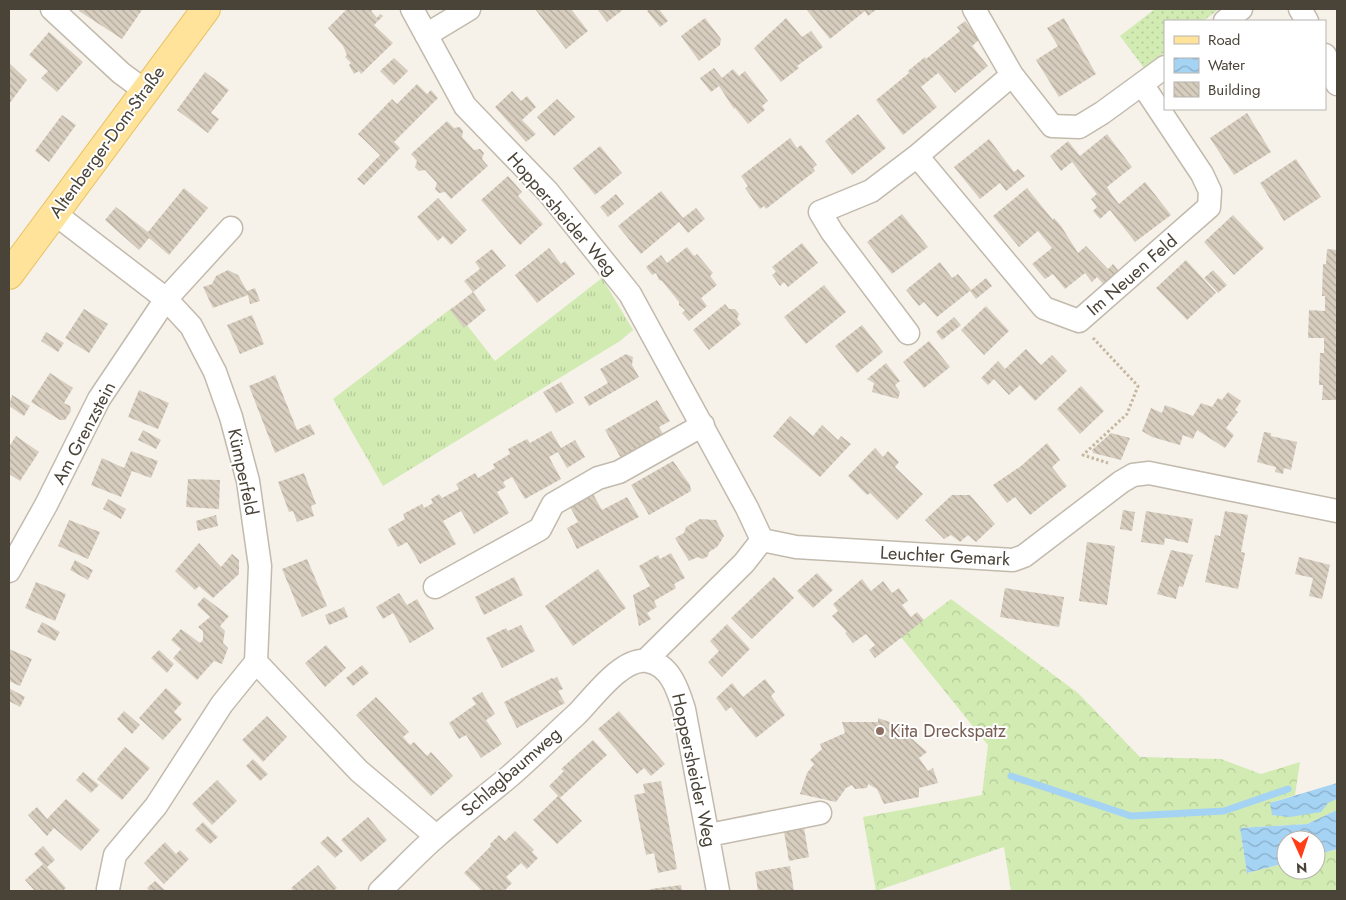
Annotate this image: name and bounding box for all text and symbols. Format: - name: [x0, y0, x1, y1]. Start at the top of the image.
- legend: [1164, 20, 1326, 110]
- text: Road: [1208, 29, 1240, 51]
- text: Water: [1208, 54, 1246, 76]
- street label: Altenberger-Dom-Straße: [43, 61, 171, 223]
- text: Building: [1208, 79, 1260, 101]
- street label: Hoppersheider Weg: [501, 146, 623, 282]
- street label: Im Neuen Feld: [1081, 228, 1183, 322]
- street label: Am Grenzstein: [46, 377, 122, 489]
- street label: Kümperfeld: [221, 426, 265, 518]
- street label: Leuchter Gemark: [879, 540, 1011, 572]
- street label: Hoppersheider Weg: [665, 691, 723, 849]
- place label: Kita Dreckspatz: [890, 718, 1007, 744]
- street label: Schlagbaumweg: [455, 721, 567, 823]
- marker: Kita Dreckspatz: [874, 725, 886, 737]
- north arrow: [1276, 830, 1326, 880]
- text: N: [1296, 858, 1308, 878]

